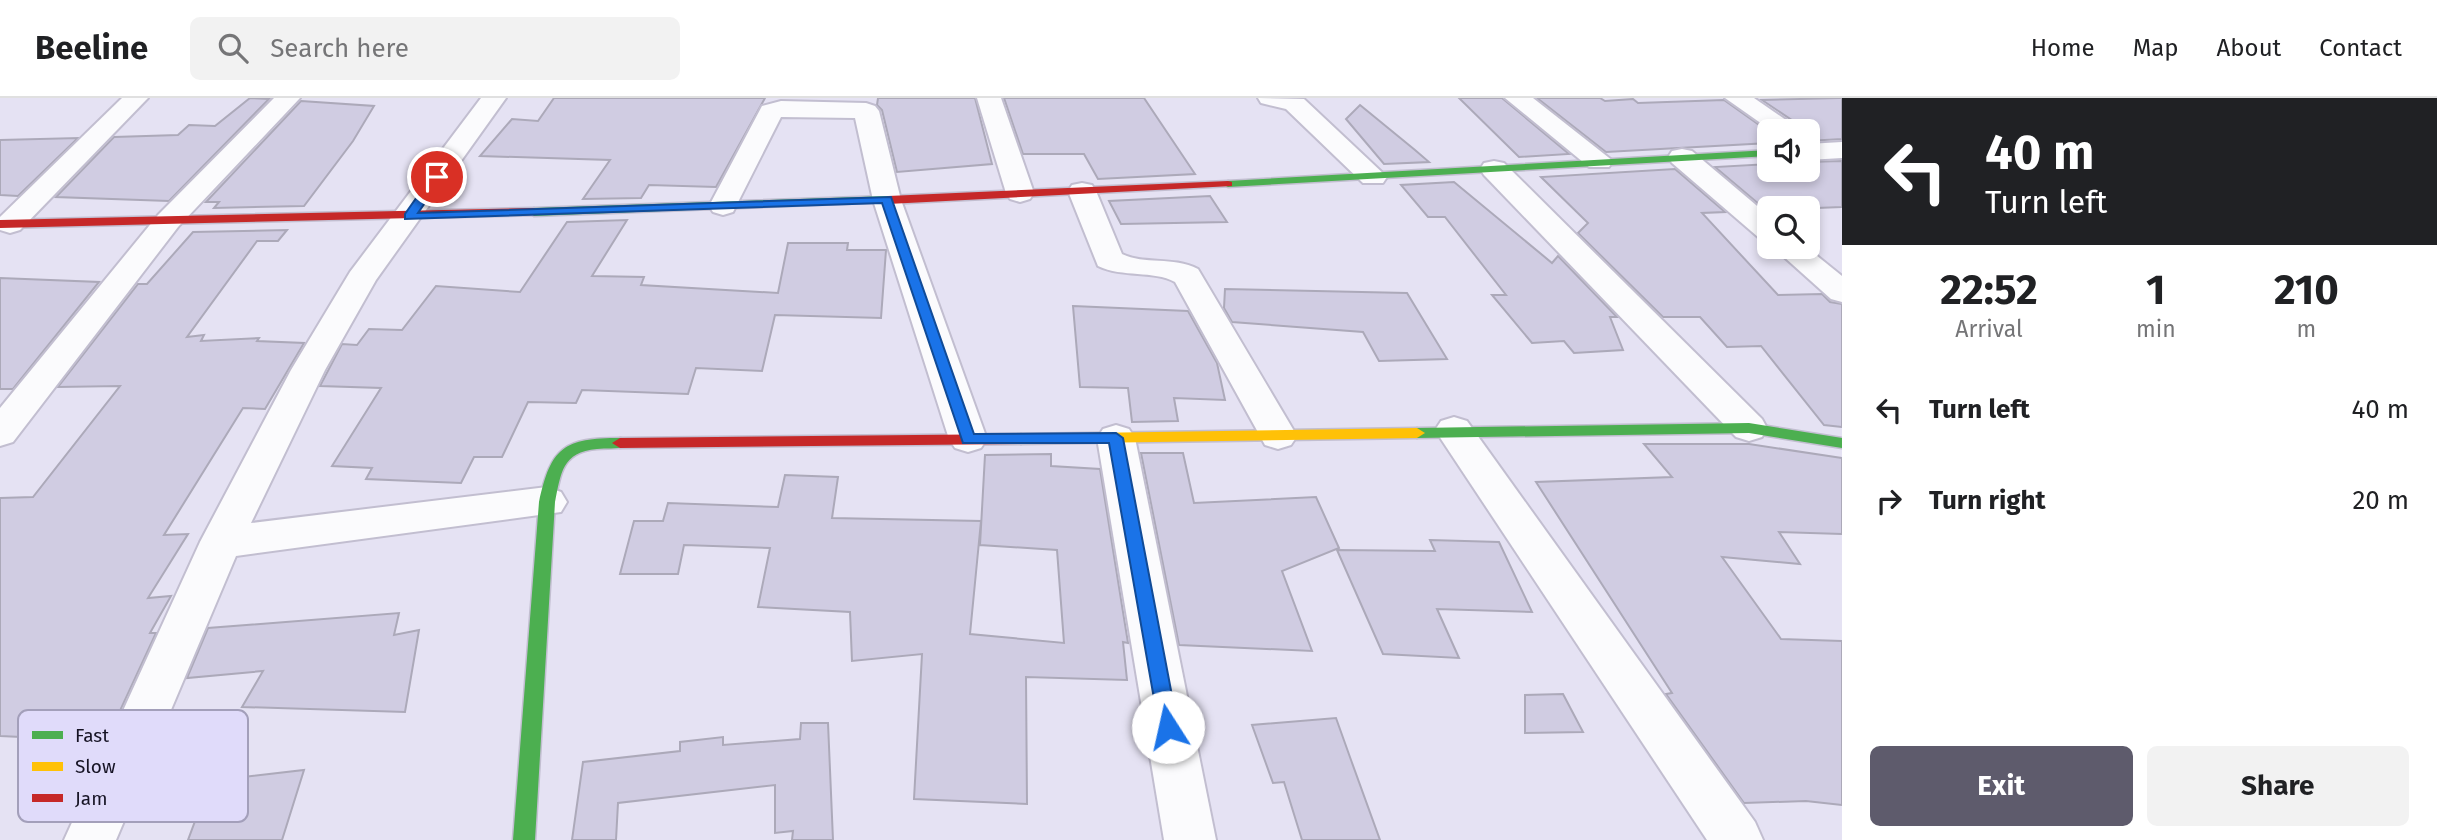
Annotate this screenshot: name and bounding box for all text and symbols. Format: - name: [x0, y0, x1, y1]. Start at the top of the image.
- search box: [190, 17, 680, 80]
- text: Beeline: [35, 28, 148, 68]
- icon: search: [214, 29, 252, 67]
- text: Search here: [270, 33, 409, 64]
- text: Home: [2031, 34, 2095, 62]
- text: Map: [2133, 34, 2179, 62]
- text: About: [2217, 34, 2281, 62]
- text: Contact: [2319, 34, 2402, 62]
- map controls: [1757, 119, 1820, 259]
- button: sound: [1757, 119, 1820, 182]
- text: 40 m: [1985, 123, 2094, 182]
- icon: left: [1870, 126, 1961, 217]
- pin: [407, 147, 467, 207]
- icon: arrive: [418, 158, 456, 196]
- text: Turn left: [1985, 183, 2107, 221]
- button: search: [1757, 196, 1820, 259]
- text: 22:52: [1940, 265, 2038, 315]
- text: 1: [2146, 265, 2166, 315]
- text: 210: [2274, 265, 2339, 315]
- text: Arrival: [1955, 315, 2023, 343]
- text: min: [2136, 315, 2176, 343]
- text: m: [2296, 315, 2316, 343]
- icon: left: [1870, 391, 1908, 429]
- text: Turn left: [1929, 394, 2030, 425]
- text: 40 m: [2351, 394, 2409, 425]
- icon: right: [1870, 482, 1908, 520]
- text: Turn right: [1929, 485, 2046, 516]
- text: 20 m: [2352, 485, 2409, 516]
- position arrow: [1131, 690, 1205, 764]
- legend: [18, 710, 248, 822]
- text: Fast: [75, 724, 109, 747]
- button: Exit: [1870, 746, 2133, 826]
- button: Share: [2147, 746, 2409, 826]
- text: Slow: [75, 755, 116, 778]
- text: Jam: [75, 787, 107, 810]

